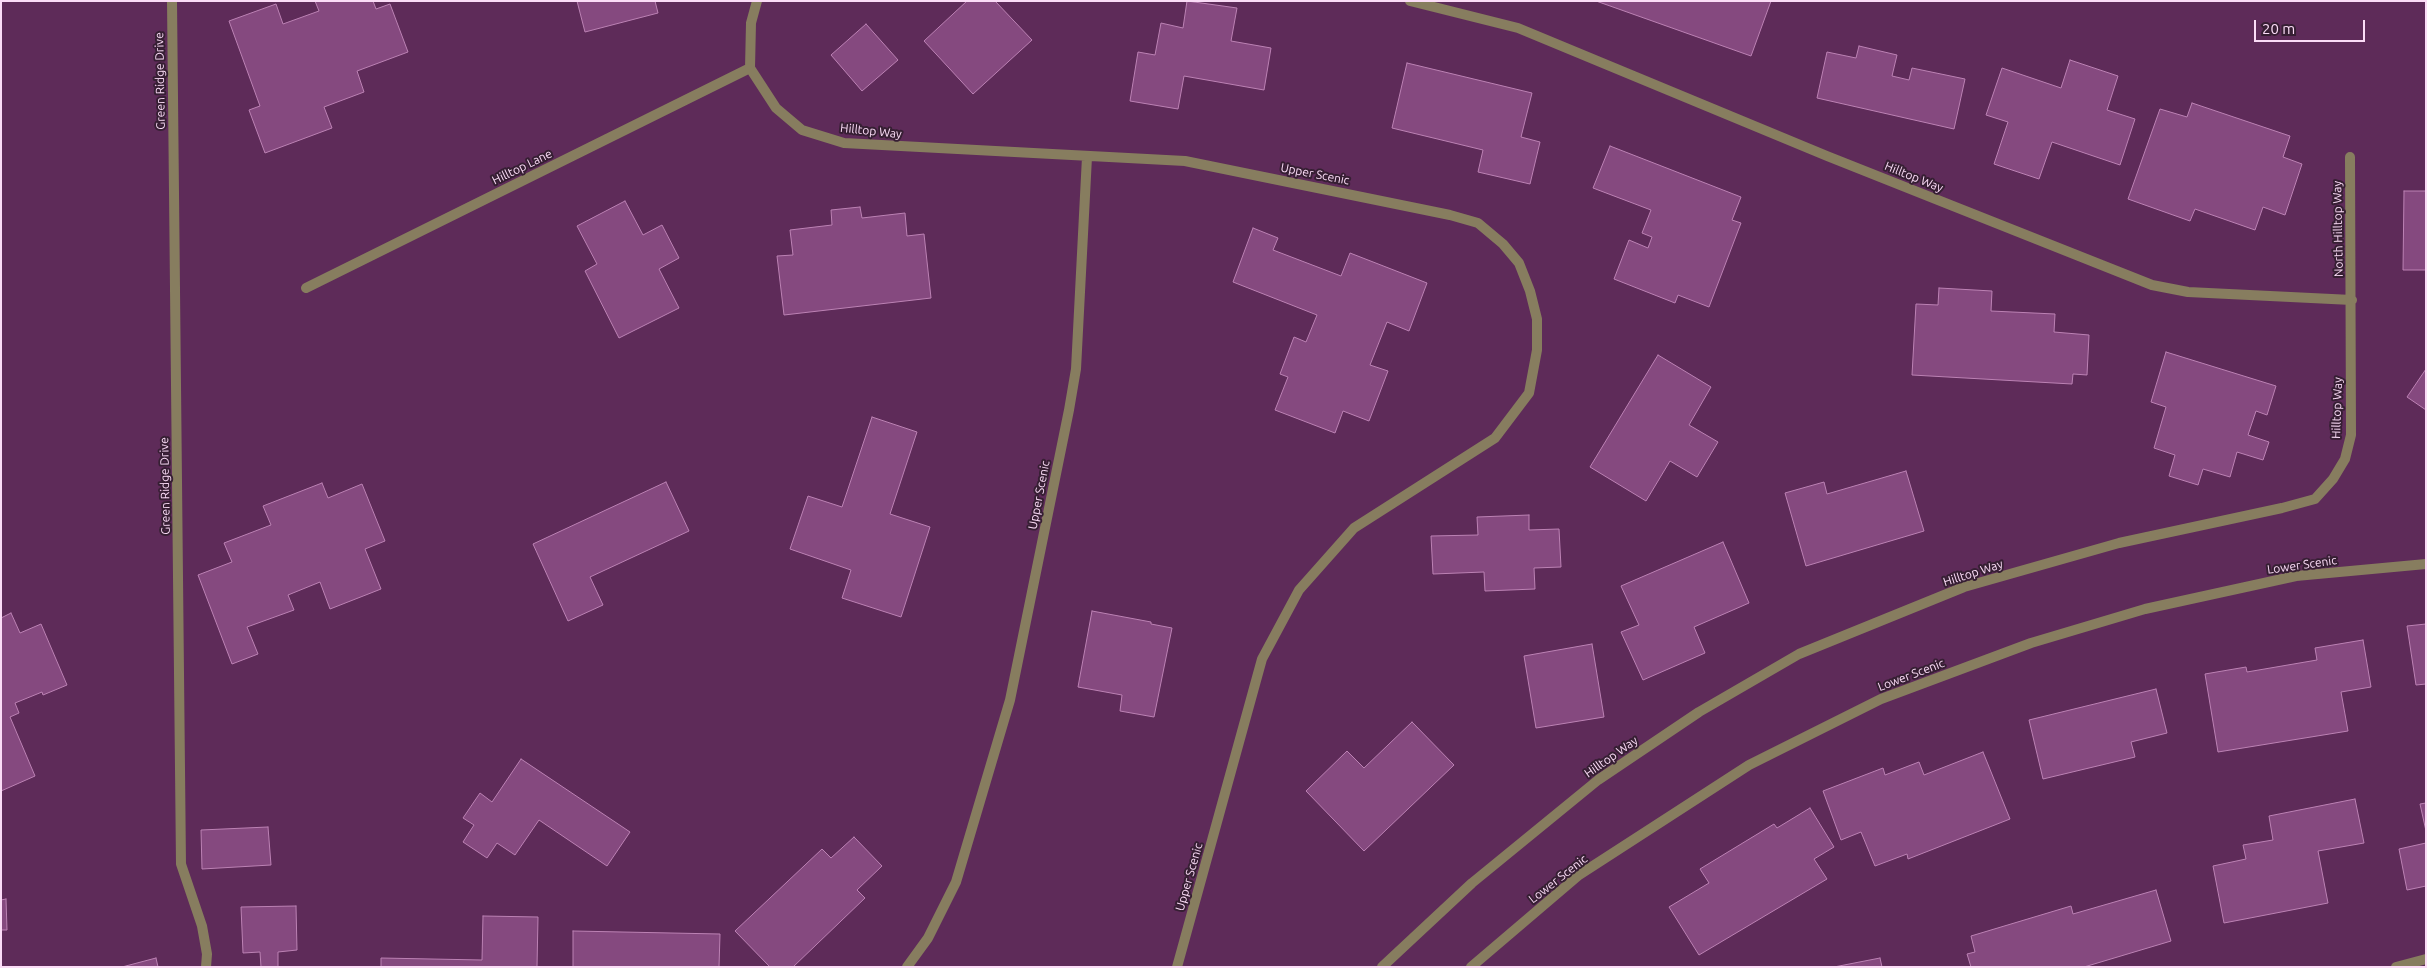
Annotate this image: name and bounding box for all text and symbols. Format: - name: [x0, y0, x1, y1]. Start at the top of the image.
- scale bar: [2257, 10, 2368, 42]
- text: 20 m: [2262, 20, 2295, 37]
- street label: Green Ridge Drive: [152, 32, 168, 130]
- street label: Hilltop Way: [839, 121, 903, 141]
- street label: Hilltop Lane: [490, 146, 554, 188]
- street label: Hilltop Way: [1883, 159, 1945, 195]
- street label: Upper Scenic: [1279, 160, 1351, 188]
- street label: North Hilltop Way: [2330, 181, 2346, 277]
- street label: Hilltop Way: [2329, 377, 2345, 439]
- street label: Green Ridge Drive: [157, 437, 173, 535]
- street label: Upper Scenic: [1025, 459, 1053, 531]
- street label: Lower Scenic: [2266, 553, 2338, 577]
- street label: Hilltop Way: [1941, 557, 2005, 589]
- street label: Lower Scenic: [1876, 656, 1946, 694]
- street label: Hilltop Way: [1582, 733, 1640, 781]
- street label: Upper Scenic: [1172, 841, 1206, 913]
- street label: Lower Scenic: [1526, 852, 1590, 906]

